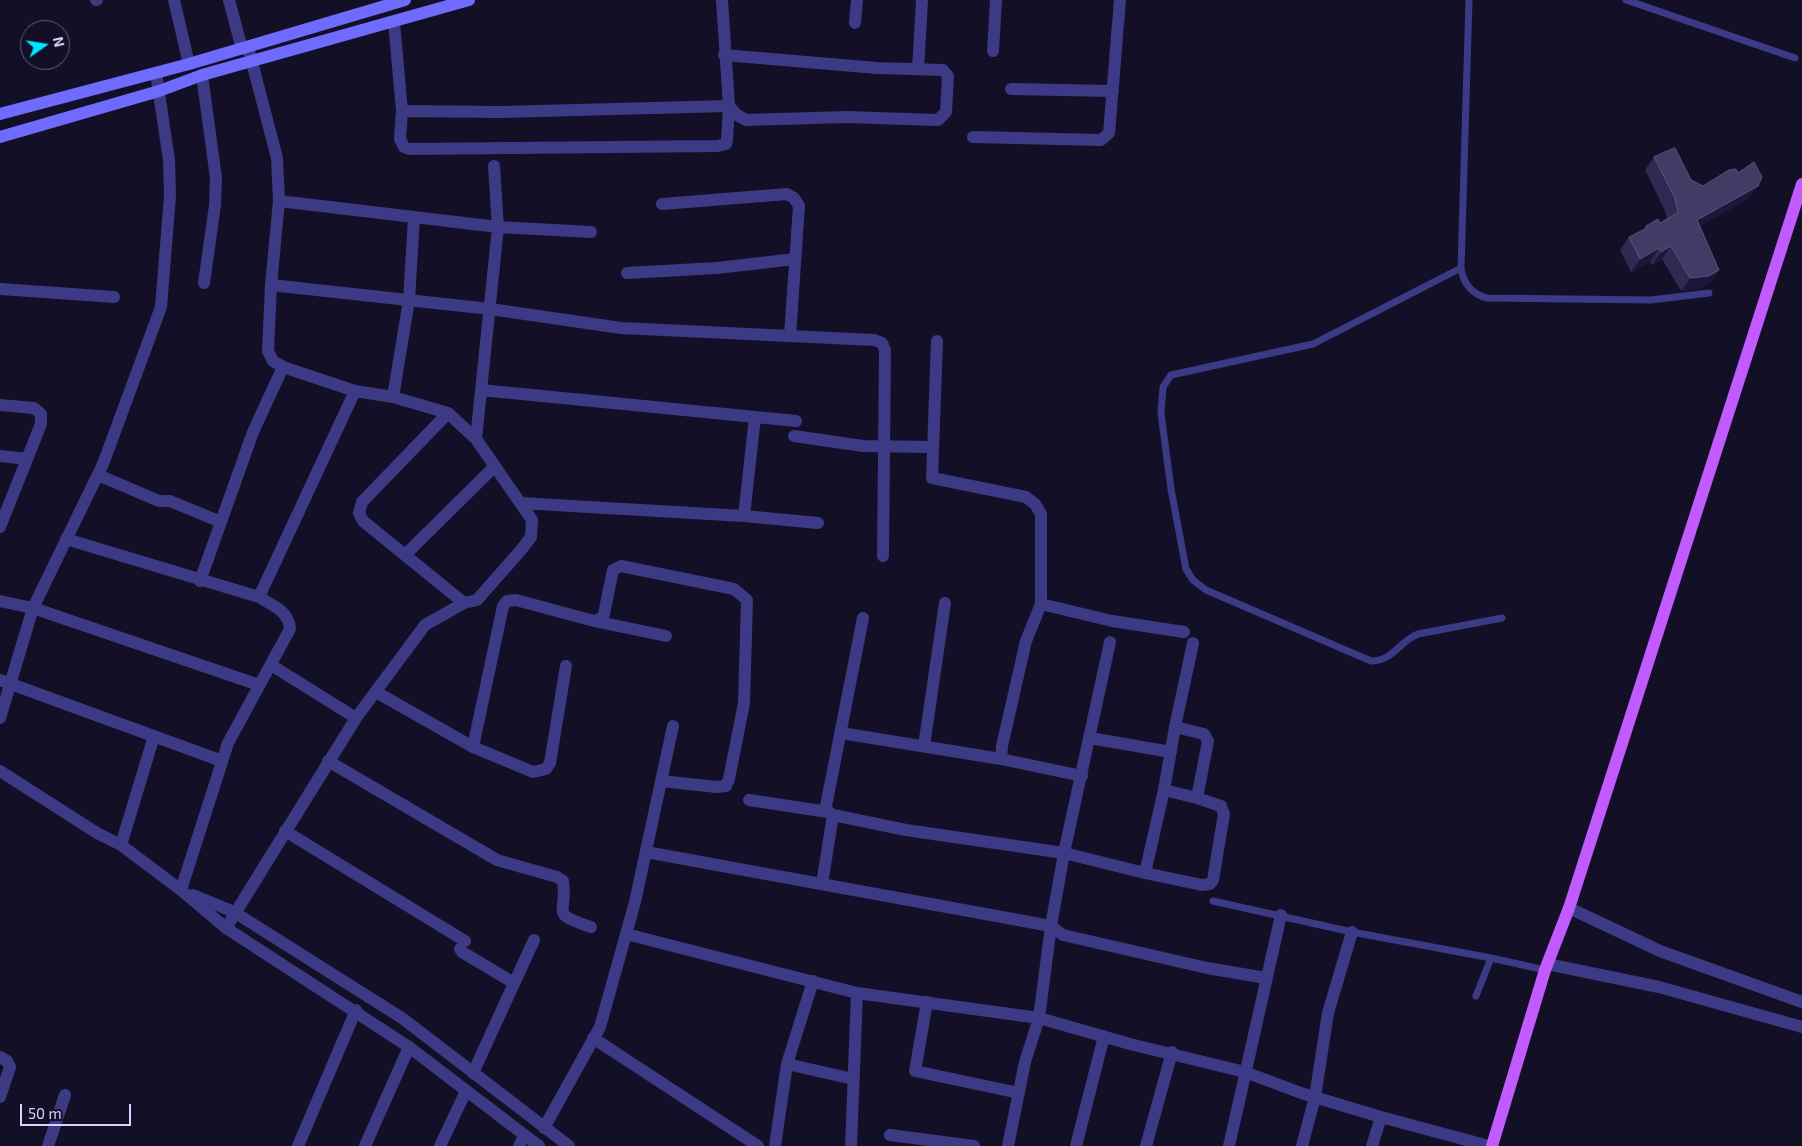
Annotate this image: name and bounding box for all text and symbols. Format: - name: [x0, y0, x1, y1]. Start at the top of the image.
- north arrow: [20, 20, 70, 70]
- text: N: [50, 35, 69, 49]
- scale bar: [22, 1094, 134, 1126]
- text: 50 m: [28, 1104, 62, 1122]

